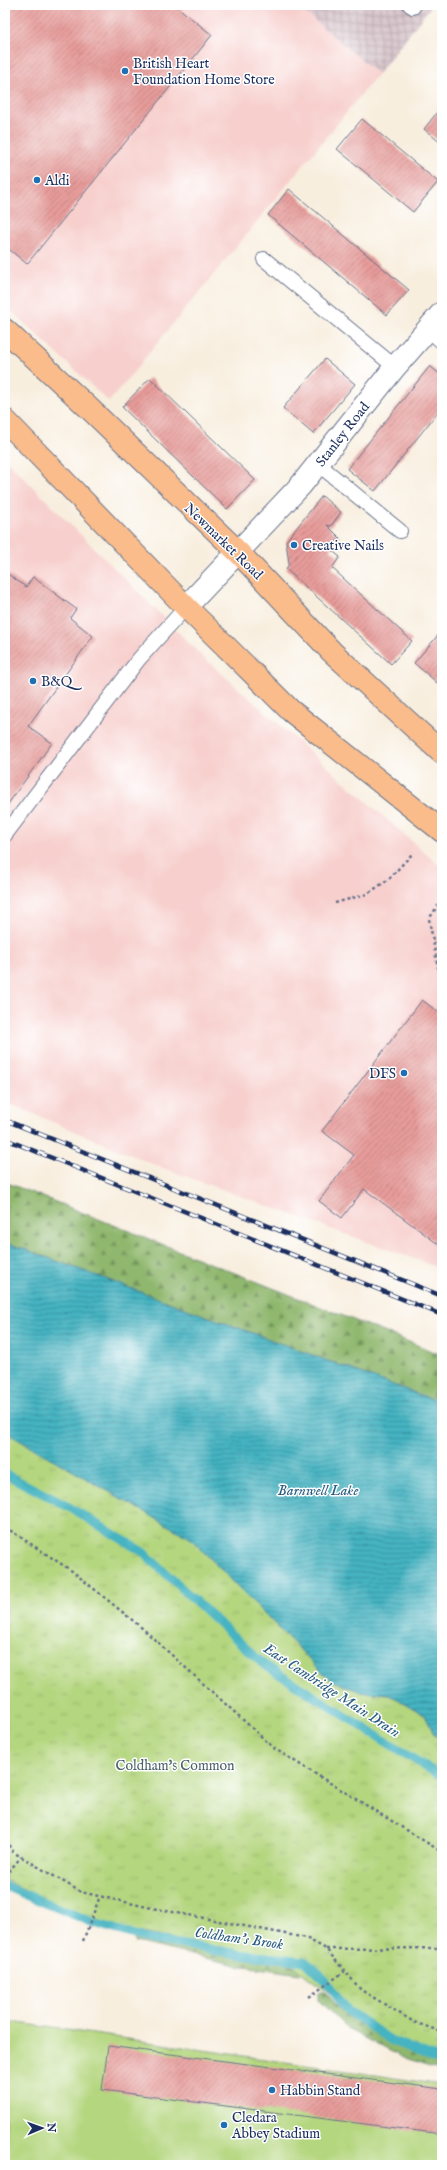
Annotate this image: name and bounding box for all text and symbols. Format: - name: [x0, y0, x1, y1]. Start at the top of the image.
- place label: British Heart Foundation Home Store: [133, 55, 275, 89]
- marker: British Heart Foundation Home Store: [120, 66, 130, 76]
- place label: Aldi: [44, 172, 70, 190]
- marker: Aldi: [32, 175, 42, 185]
- street label: Stanley Road: [312, 398, 374, 471]
- street label: Newmarket Road: [180, 500, 267, 584]
- place label: Creative Nails: [302, 537, 384, 555]
- marker: Creative Nails: [289, 540, 299, 550]
- place label: B&Q: [41, 673, 83, 691]
- marker: B&Q: [28, 676, 38, 686]
- place label: DFS: [369, 1065, 396, 1083]
- marker: DFS: [399, 1068, 409, 1078]
- water label: Barnwell Lake: [278, 1481, 358, 1500]
- water label: East Cambridge Main Drain: [258, 1638, 404, 1743]
- park label: Coldham's Common: [116, 1757, 235, 1775]
- water label: Coldham's Brook: [193, 1923, 284, 1954]
- place label: Habbin Stand: [280, 2082, 361, 2100]
- marker: Habbin Stand: [267, 2085, 277, 2095]
- north arrow: [22, 2108, 62, 2148]
- place label: Cledara Abbey Stadium: [231, 2109, 320, 2143]
- marker: Cledara Abbey Stadium: [219, 2120, 229, 2130]
- text: N: [44, 2122, 58, 2133]

